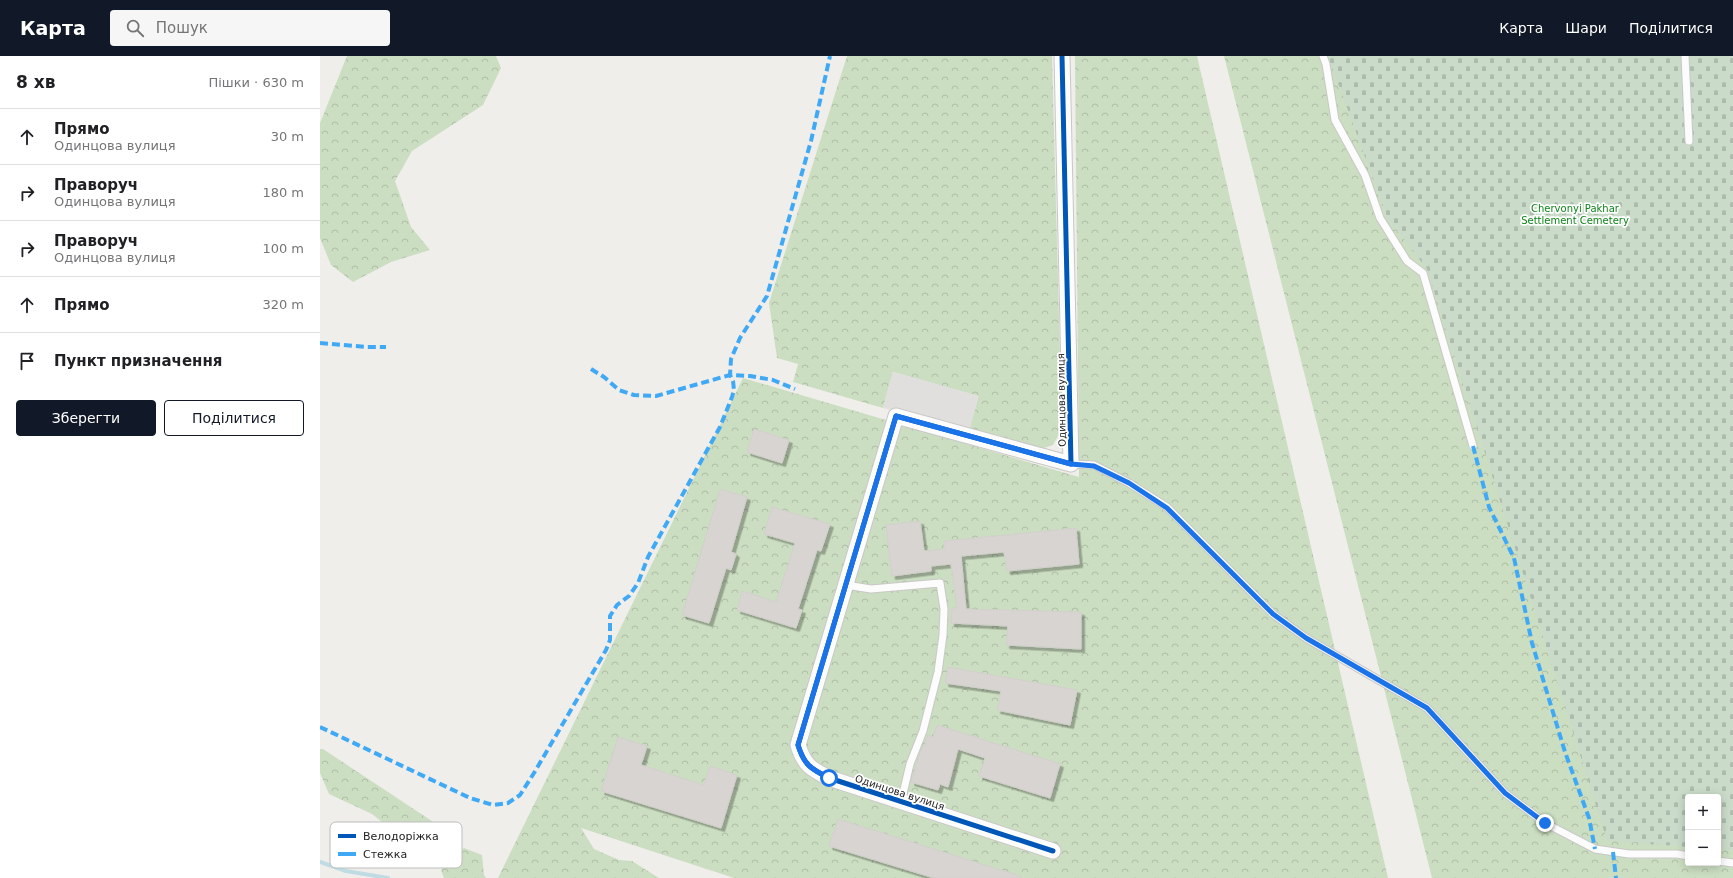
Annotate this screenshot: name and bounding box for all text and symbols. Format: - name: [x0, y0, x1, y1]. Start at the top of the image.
- search box: [110, 10, 390, 46]
- text: Карта: [20, 17, 86, 39]
- icon: search: [124, 17, 146, 39]
- text: Пошук: [156, 19, 208, 37]
- text: Карта: [1499, 20, 1543, 36]
- text: Шари: [1565, 20, 1607, 36]
- text: Поділитися: [1629, 20, 1713, 36]
- text: 8 хв: [16, 72, 55, 92]
- text: Пішки · 630 m: [208, 75, 304, 90]
- text: Прямо: [54, 120, 110, 138]
- icon: ahead: [16, 126, 38, 148]
- text: 30 m: [271, 129, 304, 144]
- text: Одинцова вулиця: [54, 138, 176, 153]
- text: Праворуч: [54, 176, 138, 194]
- icon: right: [16, 182, 38, 204]
- text: 180 m: [262, 185, 304, 200]
- text: Одинцова вулиця: [54, 194, 176, 209]
- park label: Chervonyi Pakhar Settlement Cemetery: [1521, 203, 1629, 226]
- text: Праворуч: [54, 232, 138, 250]
- icon: right: [16, 238, 38, 260]
- text: 100 m: [262, 241, 304, 256]
- text: Одинцова вулиця: [54, 250, 176, 265]
- icon: ahead: [16, 294, 38, 316]
- text: Прямо: [54, 296, 110, 314]
- text: 320 m: [262, 297, 304, 312]
- icon: arrive: [16, 350, 38, 372]
- text: Пункт призначення: [54, 352, 222, 370]
- street label: Одинцова вулиця: [1055, 353, 1068, 447]
- button: Зберегти: [16, 400, 156, 436]
- button: Поділитися: [164, 400, 304, 436]
- route start: [820, 769, 838, 787]
- street label: Одинцова вулиця: [854, 773, 946, 812]
- map controls: [1685, 794, 1721, 866]
- button: +: [1685, 794, 1721, 830]
- route end: [1536, 814, 1554, 832]
- legend: [330, 822, 462, 868]
- text: Велодоріжка: [363, 830, 439, 843]
- button: −: [1685, 830, 1721, 866]
- text: Стежка: [363, 848, 407, 861]

